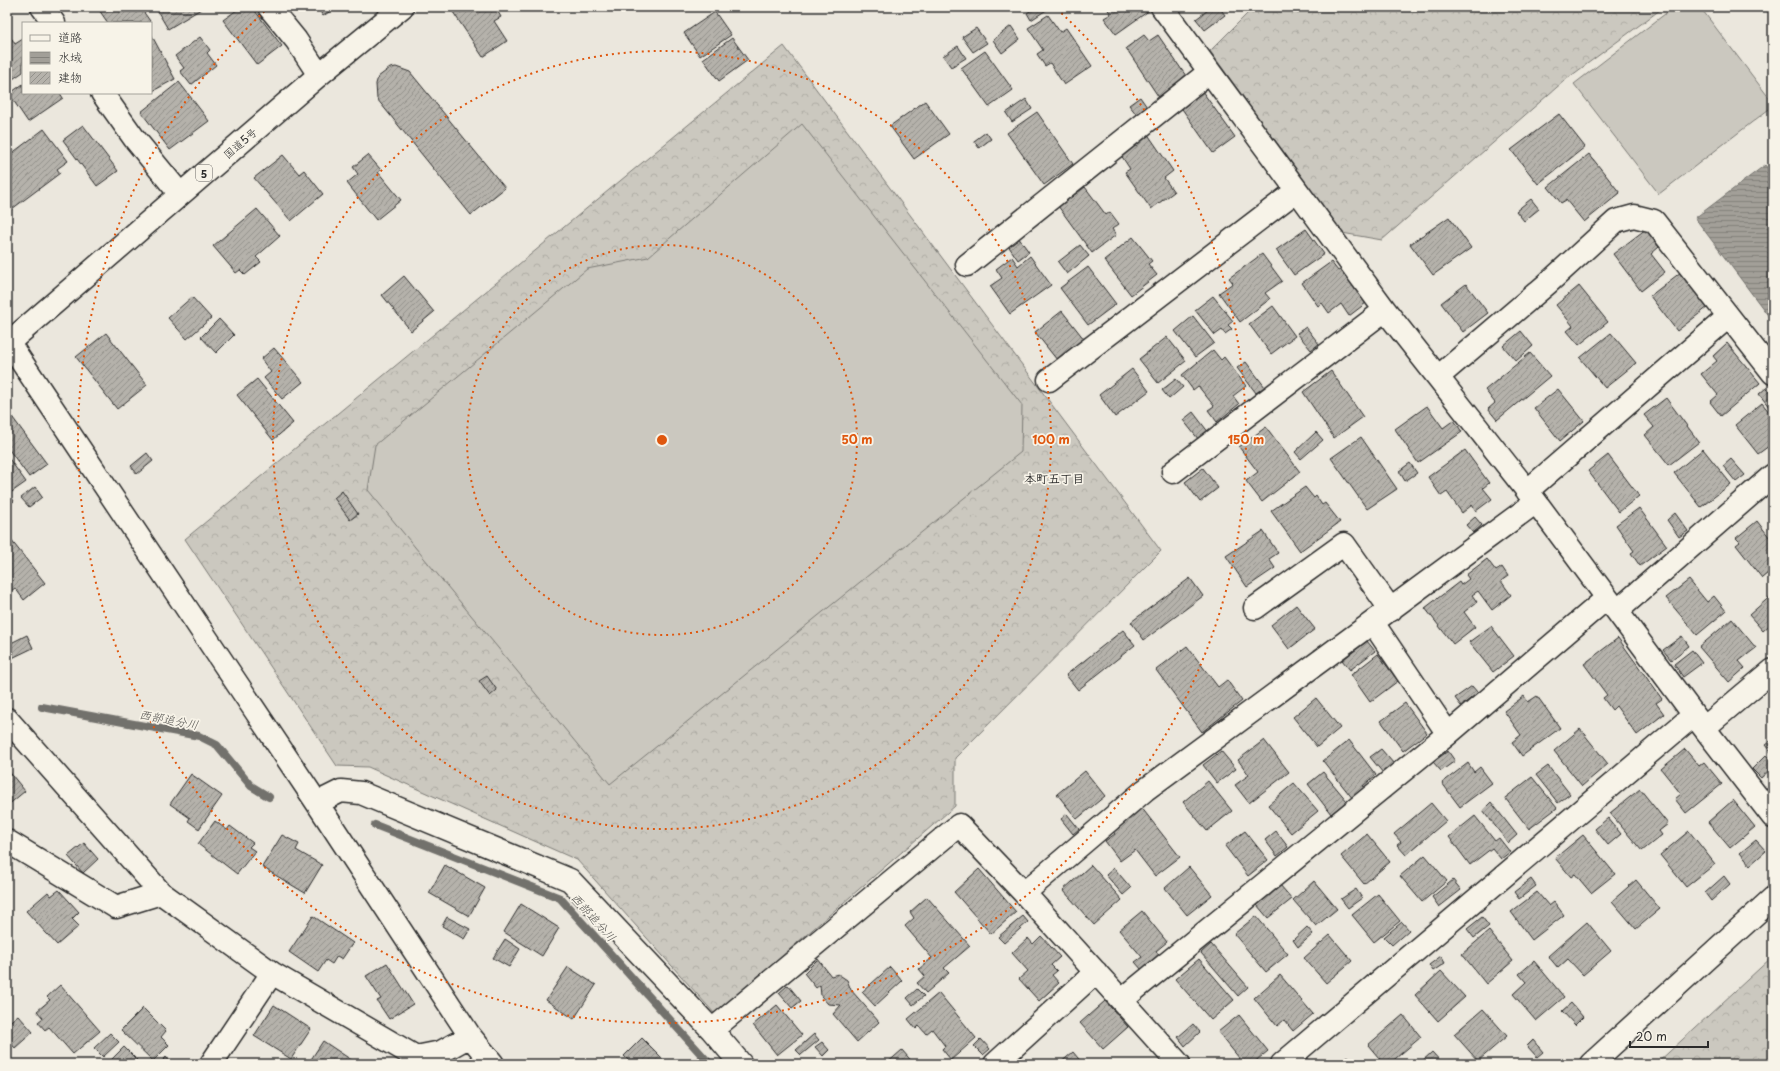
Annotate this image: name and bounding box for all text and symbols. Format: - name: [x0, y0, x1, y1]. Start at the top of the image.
- legend: [22, 22, 152, 94]
- text: 道路: [58, 28, 82, 46]
- text: 水域: [58, 48, 82, 66]
- text: 建物: [58, 68, 82, 86]
- street label: 国道5号: [219, 123, 261, 163]
- road number: 5: [196, 165, 212, 181]
- text: 50 m: [841, 430, 873, 448]
- text: 100 m: [1032, 430, 1070, 448]
- text: 150 m: [1228, 430, 1264, 448]
- centre of rings: [655, 433, 669, 447]
- district label: 本町五丁目: [1024, 469, 1084, 487]
- water label: 西部追分川: [138, 704, 200, 734]
- water label: 西部追分川: [567, 889, 621, 945]
- scale bar: [1630, 1023, 1708, 1049]
- text: 20 m: [1636, 1027, 1667, 1045]

